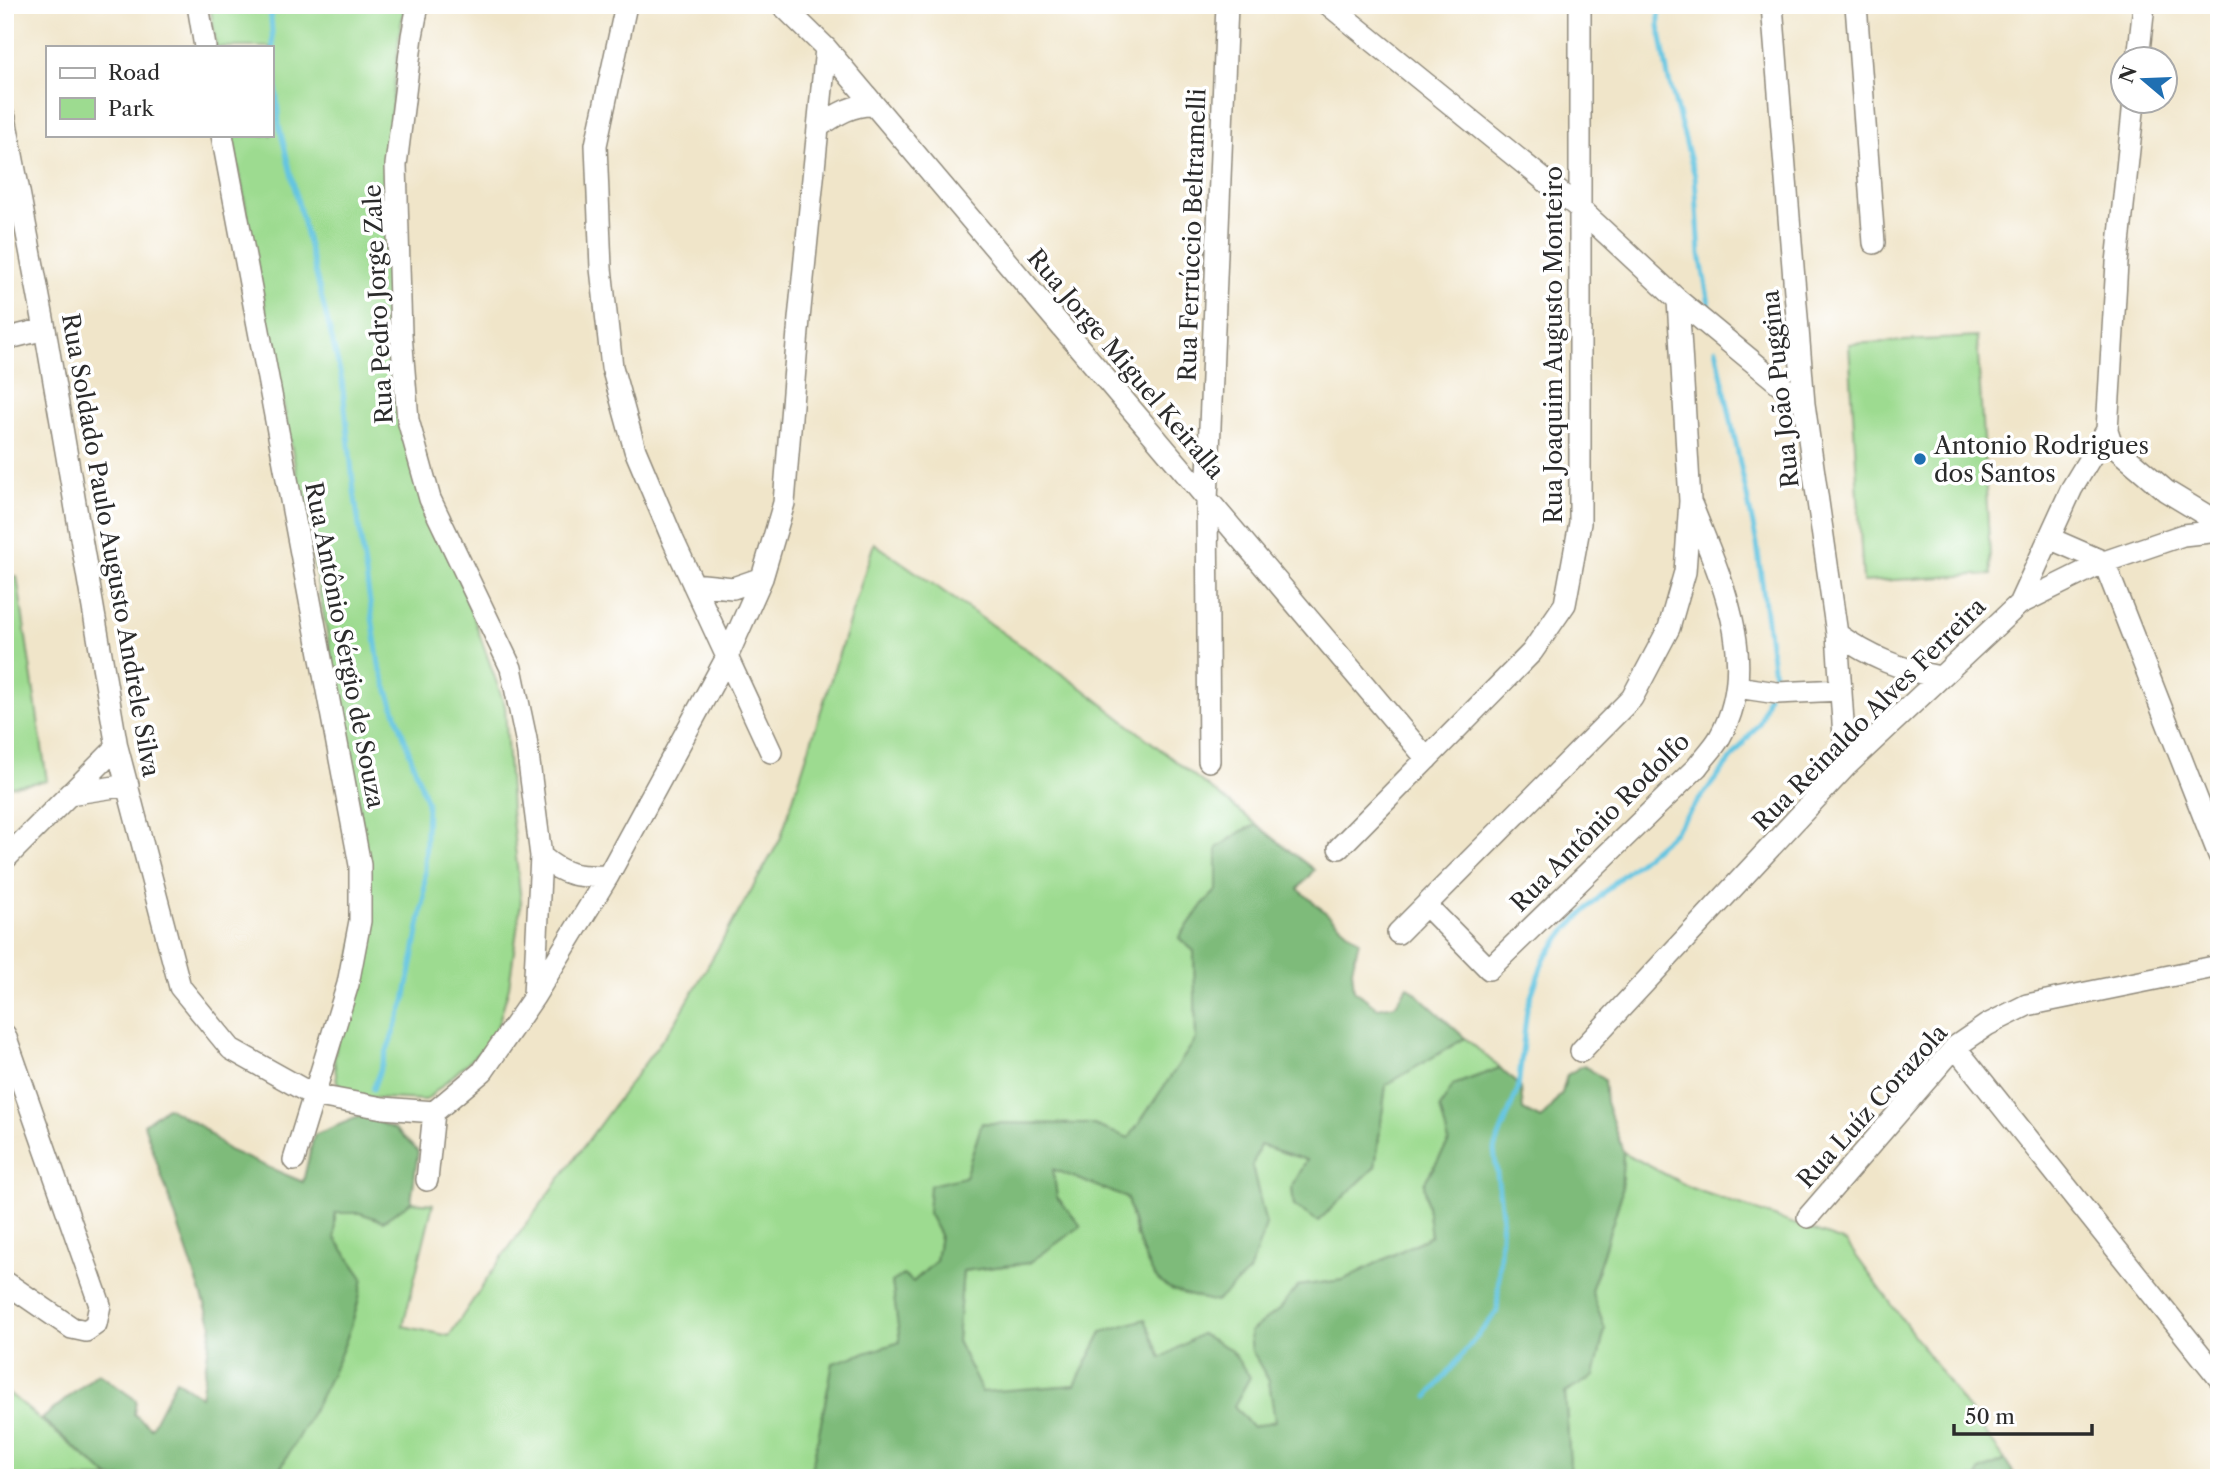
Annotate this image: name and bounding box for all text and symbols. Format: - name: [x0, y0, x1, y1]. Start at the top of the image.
- legend: [46, 46, 273, 136]
- north arrow: [2108, 46, 2178, 116]
- text: Road: [108, 60, 160, 85]
- text: N: [2115, 63, 2142, 86]
- street label: Rua Ferrúccio Beltramelli: [1172, 88, 1212, 382]
- text: Park: [108, 96, 154, 121]
- street label: Rua Joaquim Augusto Monteiro: [1539, 166, 1568, 524]
- street label: Rua Pedro Jorge Zale: [357, 183, 399, 425]
- street label: Rua Jorge Miguel Keiralla: [1021, 243, 1231, 485]
- street label: Rua João Puggina: [1755, 288, 1805, 489]
- street label: Rua Soldado Paulo Augusto Andrele Silva: [56, 311, 166, 779]
- place label: Antonio Rodrigues dos Santos: [1933, 431, 2149, 488]
- marker: Antonio Rodrigues dos Santos: [1912, 451, 1928, 467]
- street label: Rua Antônio Sérgio de Souza: [299, 479, 391, 811]
- street label: Rua Reinaldo Alves Ferreira: [1747, 591, 1992, 836]
- street label: Rua Antônio Rodolfo: [1505, 727, 1695, 917]
- street label: Rua Luíz Corazola: [1791, 1018, 1953, 1194]
- scale bar: [1954, 1392, 2093, 1436]
- text: 50 m: [1965, 1404, 2015, 1429]

